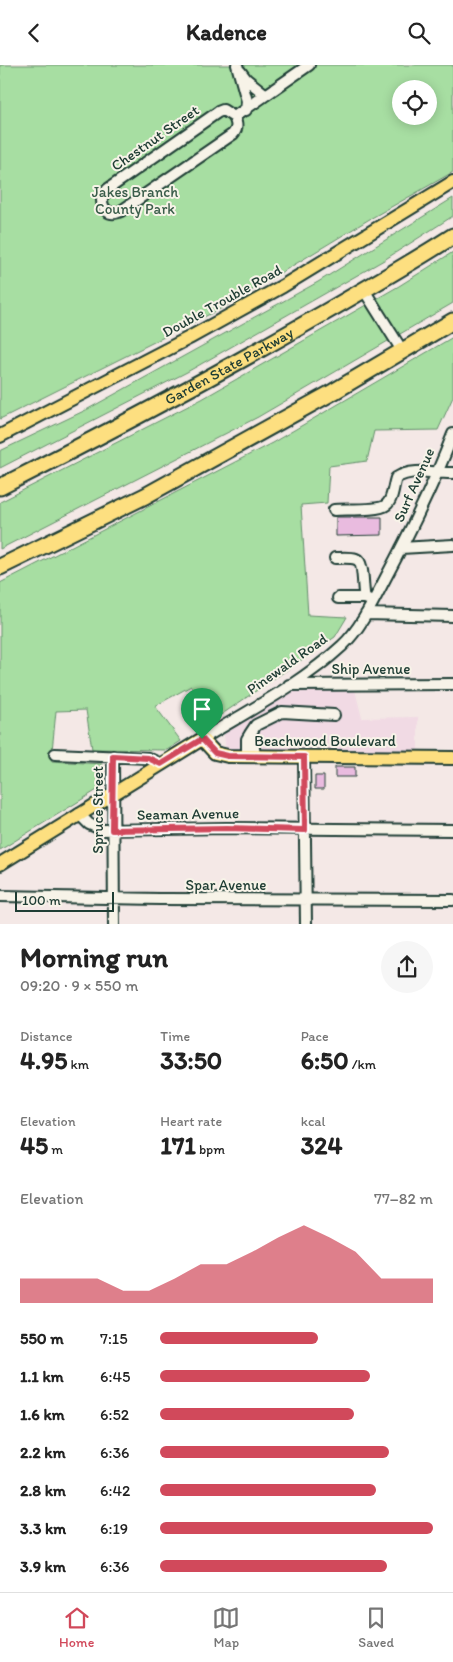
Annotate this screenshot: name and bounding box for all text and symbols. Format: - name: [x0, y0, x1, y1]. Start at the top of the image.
- icon: back: [20, 19, 48, 47]
- text: Kadence: [186, 19, 267, 46]
- icon: search: [405, 19, 433, 47]
- map controls: [392, 80, 437, 125]
- button: locate: [392, 80, 437, 125]
- street label: Chestnut Street: [108, 101, 203, 175]
- park label: Jakes Branch County Park: [92, 183, 178, 218]
- street label: Double Trouble Road: [159, 261, 285, 341]
- street label: Garden State Parkway: [162, 323, 297, 409]
- street label: Surf Avenue: [390, 445, 438, 525]
- street label: Pinewald Road: [243, 630, 331, 698]
- street label: Ship Avenue: [332, 660, 410, 678]
- pin: [181, 688, 223, 739]
- icon: arrive: [188, 695, 216, 723]
- street label: Beachwood Boulevard: [254, 732, 396, 750]
- street label: Spruce Street: [89, 766, 107, 854]
- street label: Seaman Avenue: [137, 804, 239, 824]
- street label: Spar Avenue: [186, 876, 266, 894]
- scale bar: [15, 889, 114, 913]
- text: 100 m: [22, 892, 61, 909]
- text: Morning run: [20, 940, 168, 974]
- button: share: [381, 941, 433, 993]
- text: 09:20 · 9 × 550 m: [20, 976, 139, 995]
- text: Distance: [20, 1028, 72, 1045]
- text: Time: [160, 1028, 190, 1045]
- text: Pace: [301, 1028, 329, 1045]
- text: 4.95: [20, 1045, 67, 1075]
- text: 33:50: [160, 1045, 222, 1075]
- text: 6:50: [301, 1045, 349, 1075]
- text: km: [67, 1056, 89, 1073]
- text: /km: [349, 1056, 376, 1073]
- text: Elevation: [20, 1113, 76, 1130]
- text: Heart rate: [160, 1113, 222, 1130]
- text: kcal: [301, 1113, 326, 1130]
- text: 45: [20, 1130, 48, 1160]
- text: 171: [160, 1130, 196, 1160]
- text: 324: [301, 1130, 342, 1160]
- text: m: [48, 1141, 63, 1158]
- text: bpm: [196, 1141, 225, 1158]
- text: Elevation: [20, 1189, 84, 1208]
- text: 77–82 m: [374, 1189, 433, 1208]
- text: 550 m: [20, 1329, 64, 1348]
- text: 7:15: [100, 1329, 128, 1348]
- text: 1.1 km: [20, 1367, 64, 1386]
- text: 6:45: [100, 1367, 130, 1386]
- text: 1.6 km: [20, 1405, 65, 1424]
- text: 6:52: [100, 1405, 129, 1424]
- text: 2.2 km: [20, 1443, 66, 1462]
- text: 6:36: [100, 1443, 130, 1462]
- text: 2.8 km: [20, 1481, 66, 1500]
- text: 6:42: [100, 1481, 130, 1500]
- text: 3.3 km: [20, 1519, 66, 1538]
- text: 6:19: [100, 1519, 128, 1538]
- text: 3.9 km: [20, 1557, 66, 1576]
- text: 6:36: [100, 1557, 130, 1576]
- tab: Home: [59, 1604, 94, 1651]
- tab: Map: [212, 1604, 240, 1651]
- tab: Saved: [358, 1604, 394, 1651]

